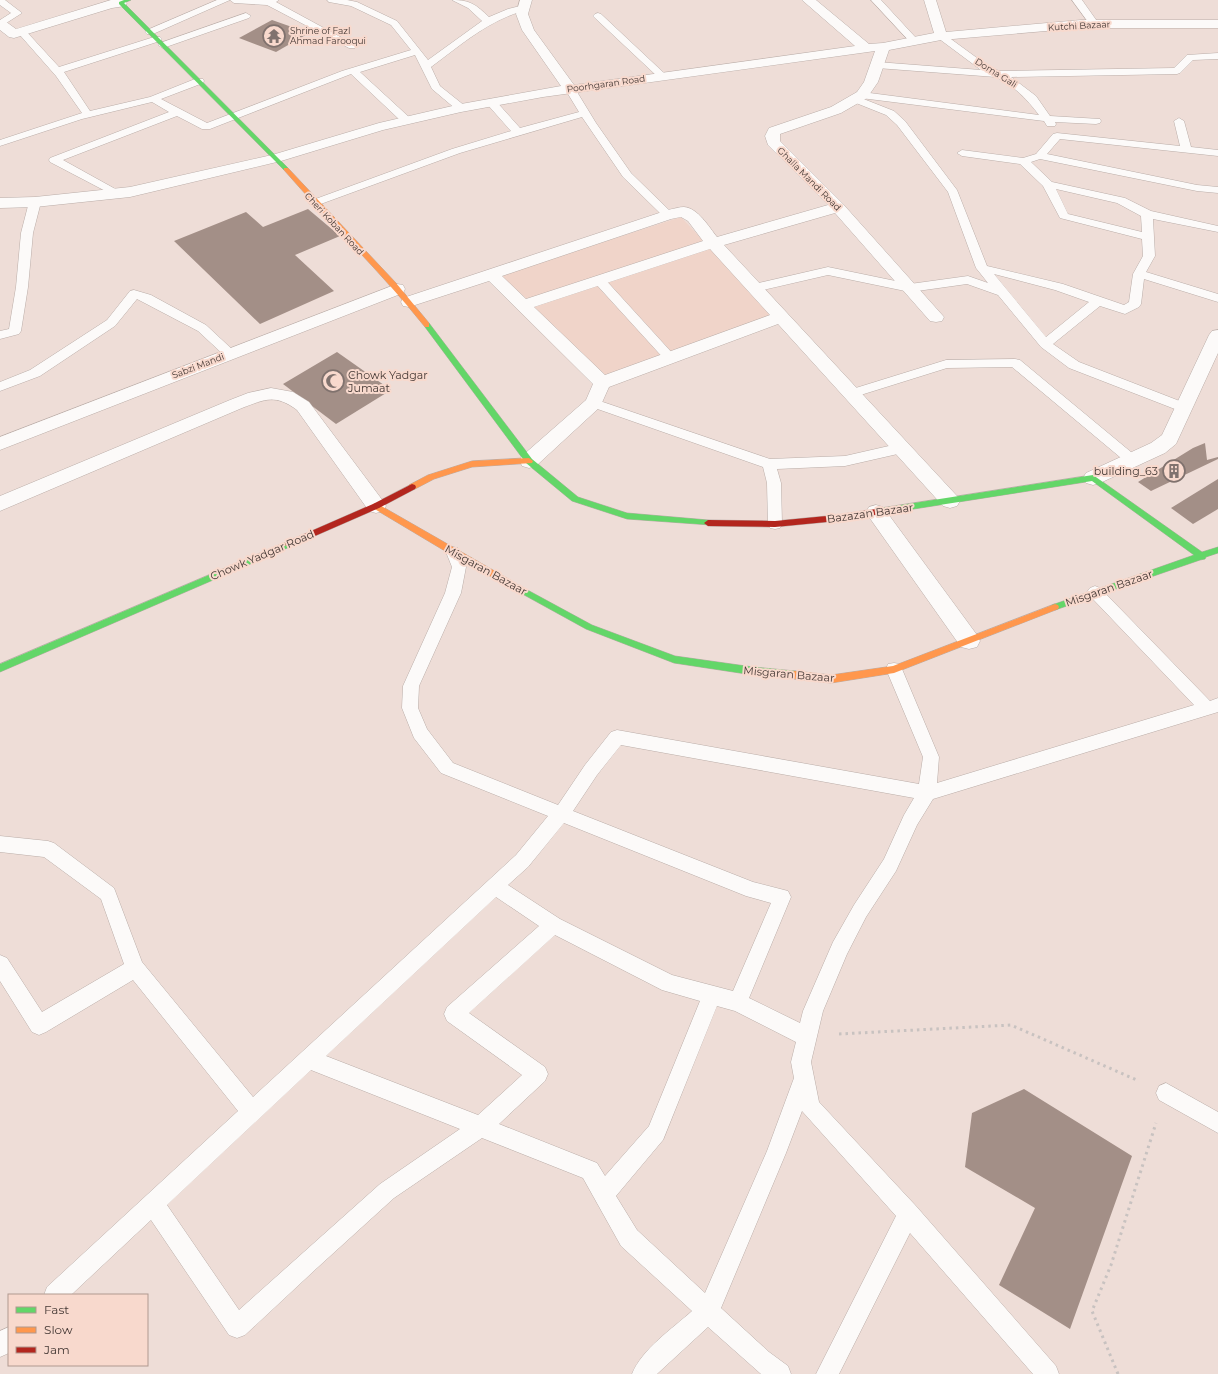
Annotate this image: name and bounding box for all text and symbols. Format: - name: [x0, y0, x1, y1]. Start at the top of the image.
- street label: Kutchi Bazaar: [1047, 18, 1111, 33]
- temple icon: Shrine of Fazl Ahmad Farooqui: [261, 23, 287, 49]
- place label: Shrine of Fazl Ahmad Farooqui: [290, 25, 366, 46]
- street label: Doma Gali: [973, 55, 1019, 90]
- street label: Poorhgaran Road: [566, 73, 646, 94]
- street label: Ghalla Mandi Road: [775, 145, 843, 213]
- street label: Cheri Koban Road: [303, 190, 366, 257]
- street label: Sabzi Mandi: [170, 351, 225, 380]
- mosque icon: Chowk Yadgar Jumaat: [320, 368, 346, 394]
- place label: Chowk Yadgar Jumaat: [347, 368, 428, 395]
- building icon: building_63: [1161, 458, 1187, 484]
- place label: building_63: [1094, 464, 1158, 478]
- street label: Bazazan Bazaar: [826, 500, 914, 526]
- street label: Chowk Yadgar Road: [208, 527, 316, 583]
- street label: Misgaran Bazaar: [443, 542, 529, 598]
- street label: Misgaran Bazaar: [1063, 566, 1155, 610]
- street label: Misgaran Bazaar: [743, 663, 835, 685]
- legend: [8, 1294, 148, 1366]
- text: Fast: [44, 1302, 69, 1317]
- text: Slow: [44, 1322, 73, 1337]
- text: Jam: [43, 1342, 70, 1357]

